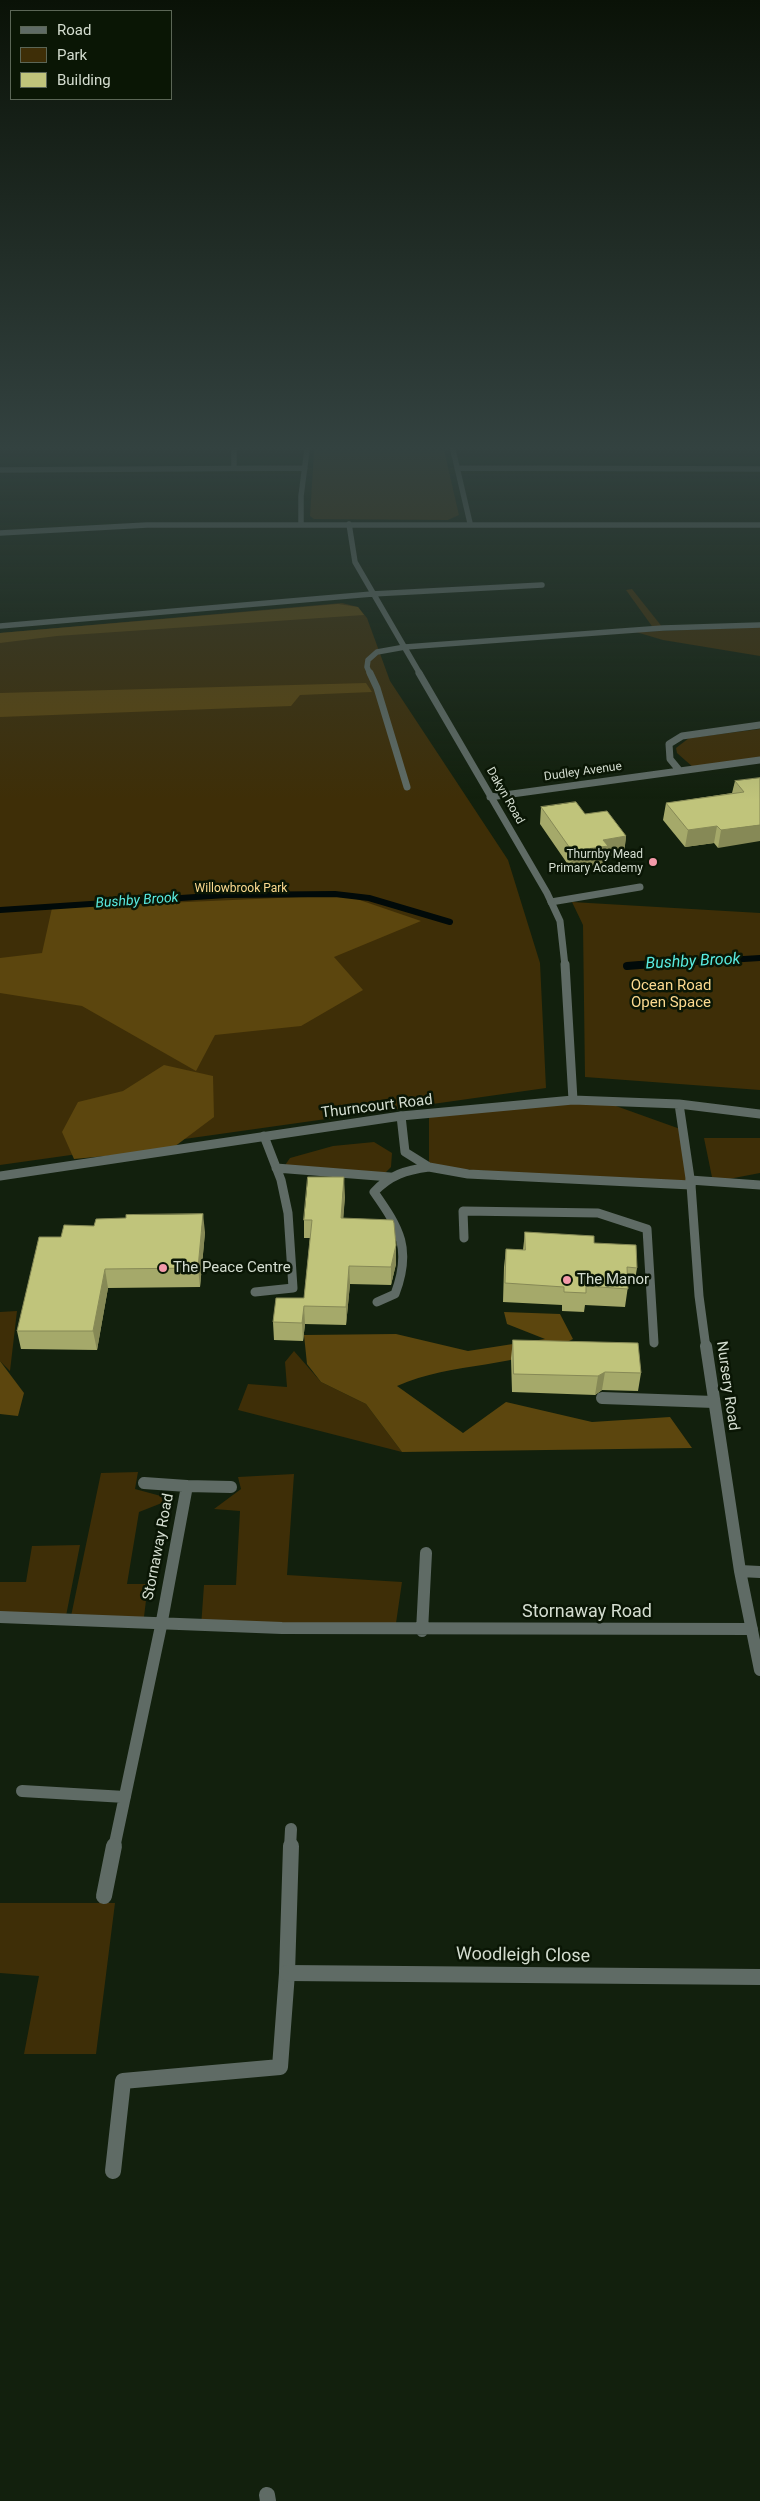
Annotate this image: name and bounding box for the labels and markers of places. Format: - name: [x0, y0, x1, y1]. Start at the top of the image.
- place label: Thurnby Mead Primary Academy: [549, 848, 643, 876]
- marker: Thurnby Mead Primary Academy: [647, 856, 659, 868]
- place label: The Peace Centre: [173, 1259, 291, 1277]
- marker: The Peace Centre: [157, 1262, 169, 1274]
- place label: The Manor: [577, 1271, 649, 1289]
- marker: The Manor: [561, 1274, 573, 1286]

